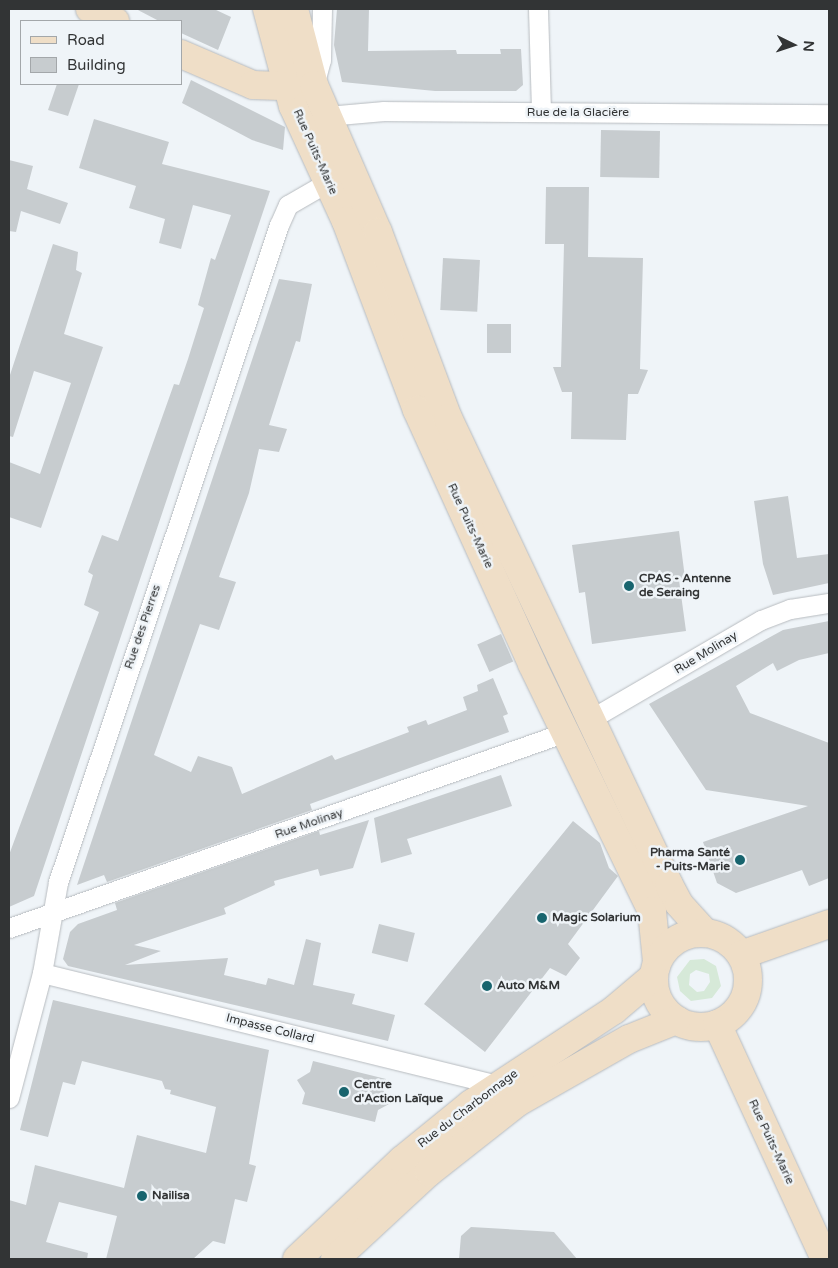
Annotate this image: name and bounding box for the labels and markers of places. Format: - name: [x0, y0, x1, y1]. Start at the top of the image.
- place label: CPAS - Antenne de Seraing: [639, 572, 731, 600]
- marker: CPAS - Antenne de Seraing: [623, 580, 635, 592]
- place label: Pharma Santé - Puits-Marie: [650, 846, 730, 874]
- marker: Pharma Santé - Puits-Marie: [734, 854, 746, 866]
- place label: Magic Solarium: [552, 911, 641, 925]
- marker: Magic Solarium: [536, 912, 548, 924]
- place label: Auto M&M: [497, 979, 560, 993]
- marker: Auto M&M: [481, 980, 493, 992]
- place label: Centre d'Action Laïque: [354, 1078, 443, 1106]
- marker: Centre d'Action Laïque: [338, 1086, 350, 1098]
- place label: Nailisa: [152, 1189, 190, 1203]
- marker: Nailisa: [136, 1190, 148, 1202]

